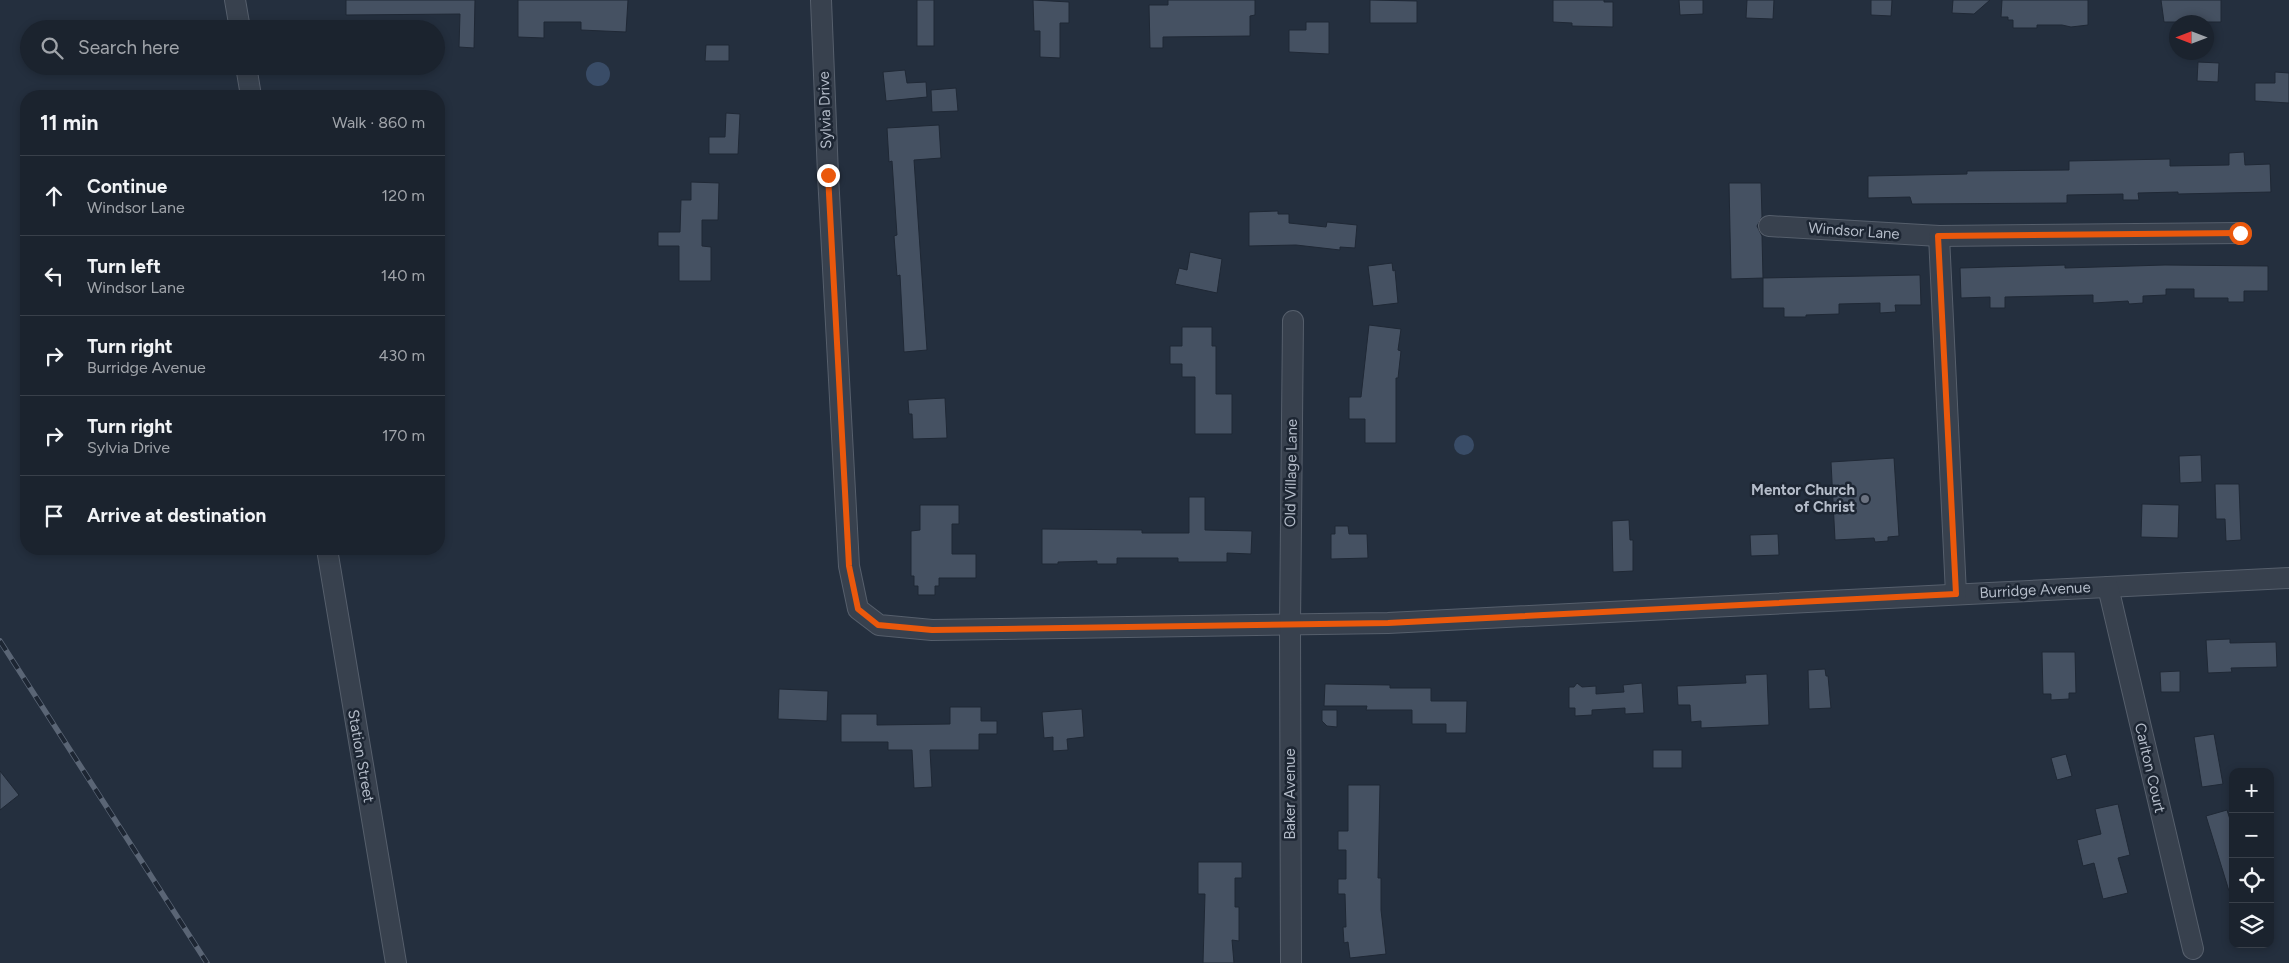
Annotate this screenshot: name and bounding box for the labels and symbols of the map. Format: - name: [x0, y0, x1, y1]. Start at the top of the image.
- north arrow: [2169, 15, 2214, 60]
- street label: Sylvia Drive: [815, 71, 835, 149]
- route end: [817, 164, 840, 187]
- street label: Windsor Lane: [1808, 219, 1900, 243]
- route start: [2229, 222, 2252, 245]
- street label: Old Village Lane: [1281, 419, 1301, 527]
- place label: Mentor Church of Christ: [1751, 481, 1855, 516]
- marker: Mentor Church of Christ: [1859, 493, 1871, 505]
- street label: Burridge Avenue: [1979, 578, 2091, 602]
- street label: Station Street: [344, 708, 378, 804]
- street label: Carlton Court: [2131, 721, 2169, 815]
- street label: Baker Avenue: [1281, 748, 1299, 840]

